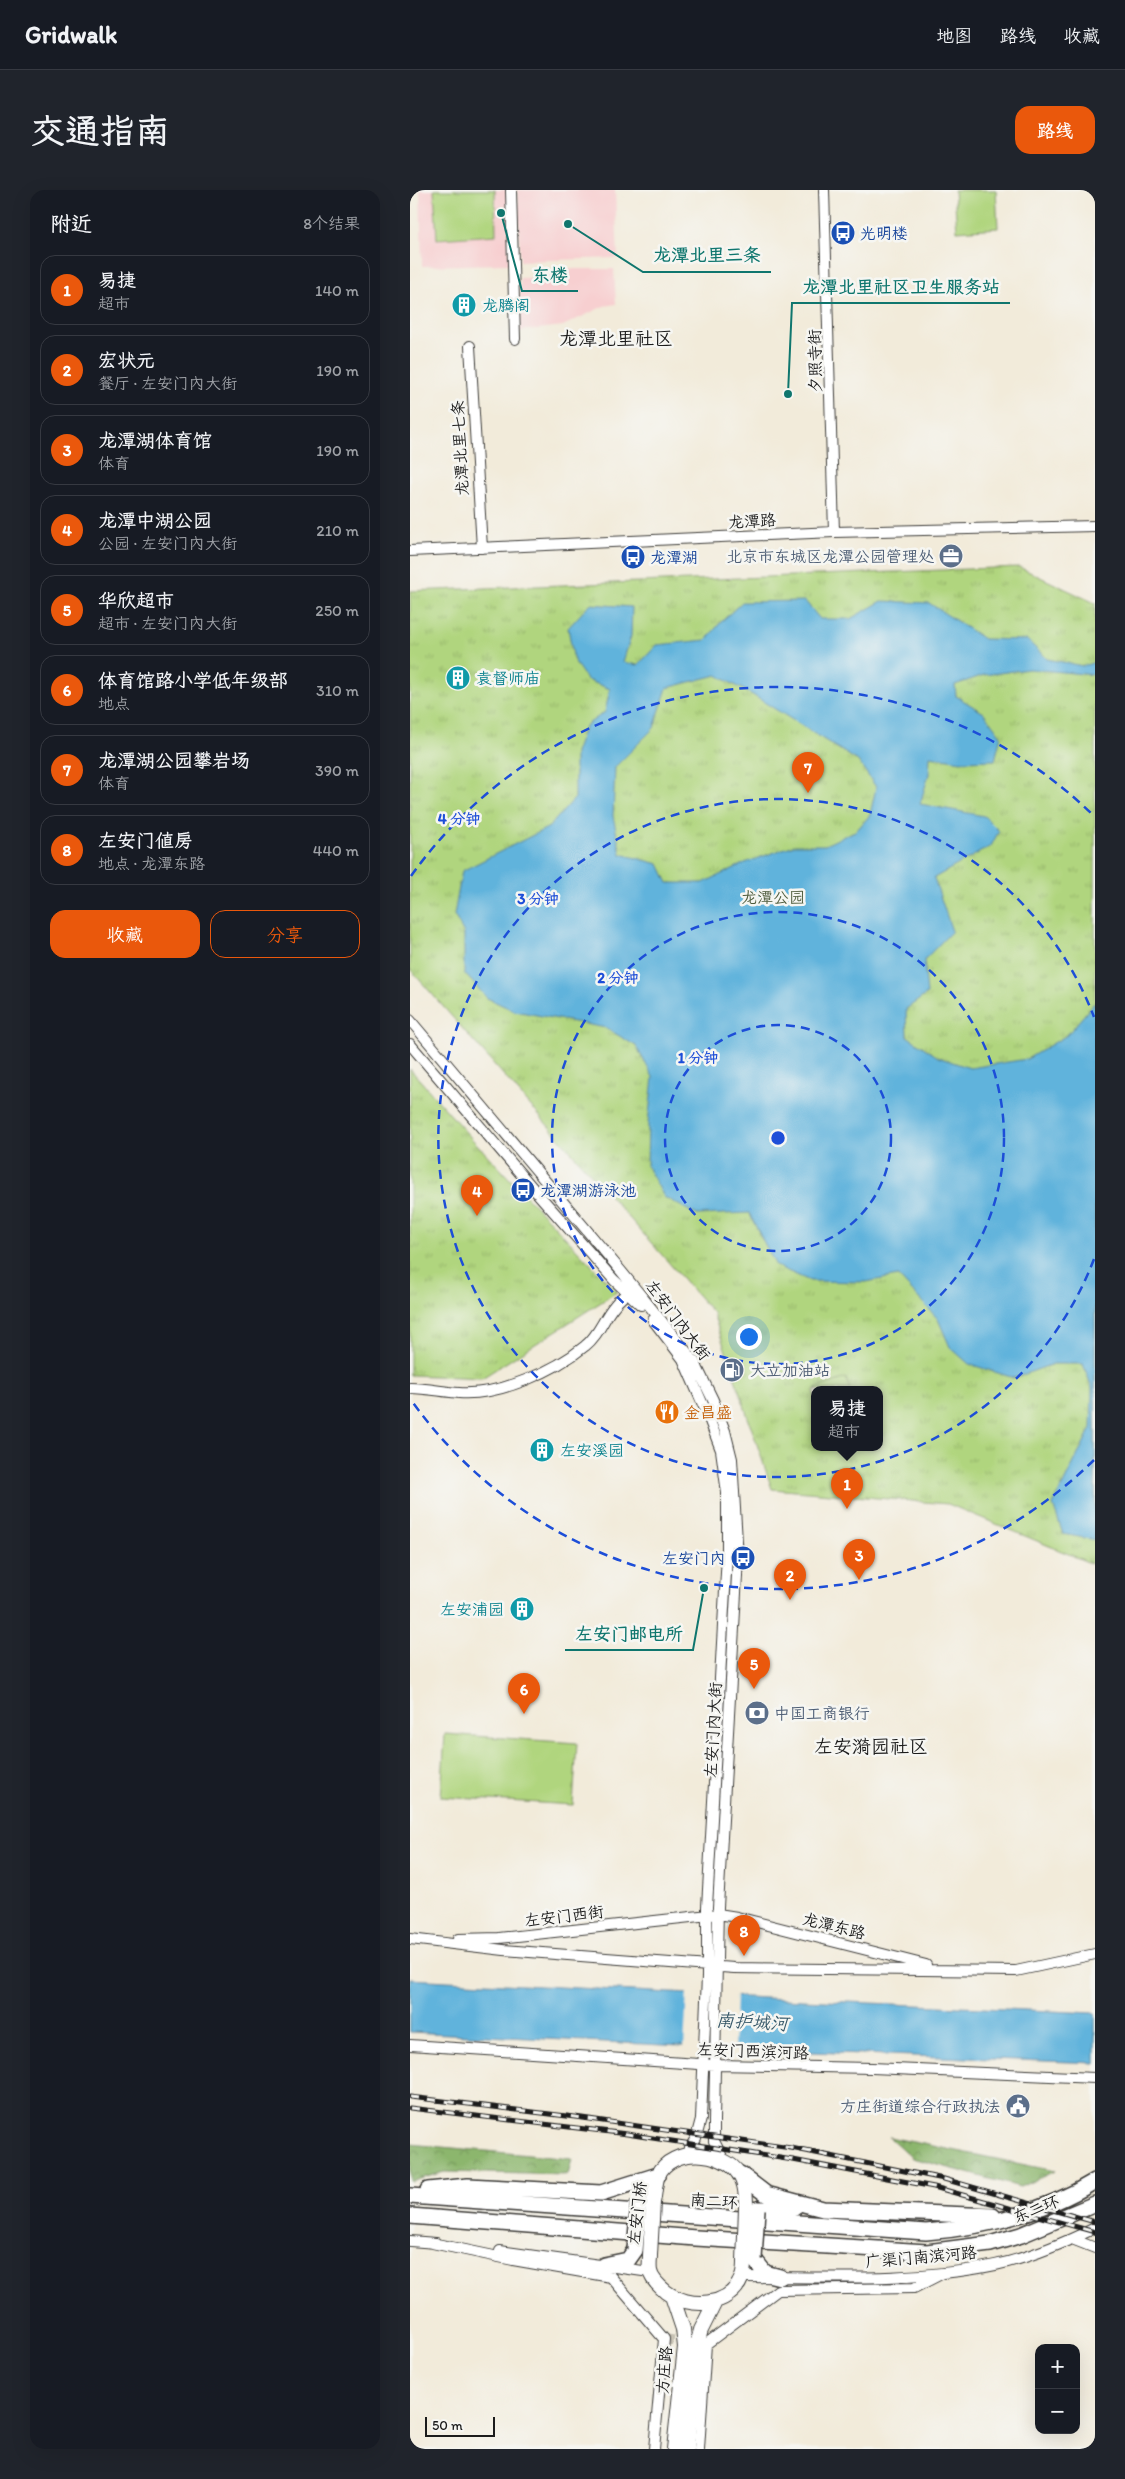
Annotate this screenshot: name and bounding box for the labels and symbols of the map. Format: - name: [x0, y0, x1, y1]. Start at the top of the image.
- bus stop icon: 光明楼: [830, 220, 856, 246]
- place label: 光明楼: [860, 224, 908, 243]
- callout: 龙潭北里三条: [643, 239, 771, 272]
- text: 龙潭北里三条: [653, 244, 761, 266]
- callout: 东楼: [522, 258, 578, 291]
- text: 东楼: [532, 264, 568, 286]
- callout: 龙潭北里社区卫生服务站: [792, 270, 1010, 303]
- text: 龙潭北里社区卫生服务站: [802, 276, 1000, 298]
- building icon: 龙腾阁: [451, 292, 477, 318]
- place label: 龙腾阁: [482, 296, 530, 315]
- district label: 龙潭北里社区: [559, 327, 673, 350]
- street label: 夕照寺街: [805, 329, 825, 393]
- street label: 龙潭北里七条: [448, 400, 472, 496]
- street label: 龙潭路: [728, 510, 776, 532]
- office icon: 北京市东城区龙潭公园管理处: [938, 543, 964, 569]
- bus stop icon: 龙潭湖: [620, 544, 646, 570]
- place label: 北京市东城区龙潭公园管理处: [726, 547, 935, 566]
- place label: 龙潭湖: [650, 548, 698, 567]
- building icon: 袁督师庙: [445, 665, 471, 691]
- place label: 袁督师庙: [476, 669, 540, 688]
- pin: 7: [792, 752, 824, 793]
- text: 4 分钟: [438, 810, 480, 828]
- park label: 龙潭公园: [741, 888, 805, 907]
- text: 3 分钟: [517, 890, 559, 908]
- text: 2 分钟: [597, 969, 639, 987]
- text: 1 分钟: [678, 1049, 718, 1067]
- centre of rings: [769, 1129, 787, 1147]
- pin: 4: [461, 1175, 493, 1216]
- bus stop icon: 龙潭湖游泳池: [510, 1177, 536, 1203]
- place label: 龙潭湖游泳池: [540, 1181, 636, 1200]
- street label: 左安门内大街: [642, 1276, 714, 1364]
- your location: [736, 1324, 762, 1350]
- fuel station icon: 大立加油站: [719, 1357, 745, 1383]
- place label: 大立加油站: [750, 1361, 830, 1380]
- restaurant icon: 金昌盛: [654, 1399, 680, 1425]
- place label: 金昌盛: [684, 1403, 732, 1422]
- building icon: 左安溪园: [529, 1437, 555, 1463]
- place label: 左安溪园: [560, 1441, 624, 1460]
- pin: 1: [831, 1468, 863, 1509]
- pin: 3: [843, 1539, 875, 1580]
- bus stop icon: 左安门内: [730, 1545, 756, 1571]
- place label: 左安门内: [662, 1549, 726, 1568]
- pin: 2: [774, 1559, 806, 1600]
- building icon: 左安浦园: [509, 1596, 535, 1622]
- place label: 左安浦园: [440, 1600, 504, 1619]
- callout: 左安门邮电所: [565, 1617, 693, 1650]
- text: 左安门邮电所: [575, 1623, 683, 1645]
- pin: 5: [738, 1648, 770, 1689]
- pin: 6: [508, 1673, 540, 1714]
- street label: 左安门内大街: [701, 1682, 725, 1778]
- bank icon: 中国工商银行: [744, 1700, 770, 1726]
- place label: 中国工商银行: [774, 1704, 870, 1723]
- district label: 左安漪园社区: [814, 1735, 928, 1758]
- street label: 左安门西街: [523, 1902, 605, 1930]
- street label: 龙潭东路: [801, 1909, 867, 1943]
- pin: 8: [728, 1915, 760, 1956]
- water label: 南护城河: [715, 2009, 792, 2035]
- street label: 左安门西滨河路: [697, 2040, 809, 2062]
- public building icon: 方庄街道综合行政执法: [1005, 2093, 1031, 2119]
- place label: 方庄街道综合行政执法: [840, 2097, 1000, 2116]
- street label: 左安门桥: [624, 2180, 650, 2246]
- street label: 南二环: [689, 2190, 739, 2212]
- street label: 东二环: [1010, 2191, 1062, 2227]
- street label: 广渠门南滨河路: [864, 2243, 978, 2271]
- street label: 方庄路: [652, 2345, 676, 2395]
- scale bar: [425, 2414, 495, 2437]

